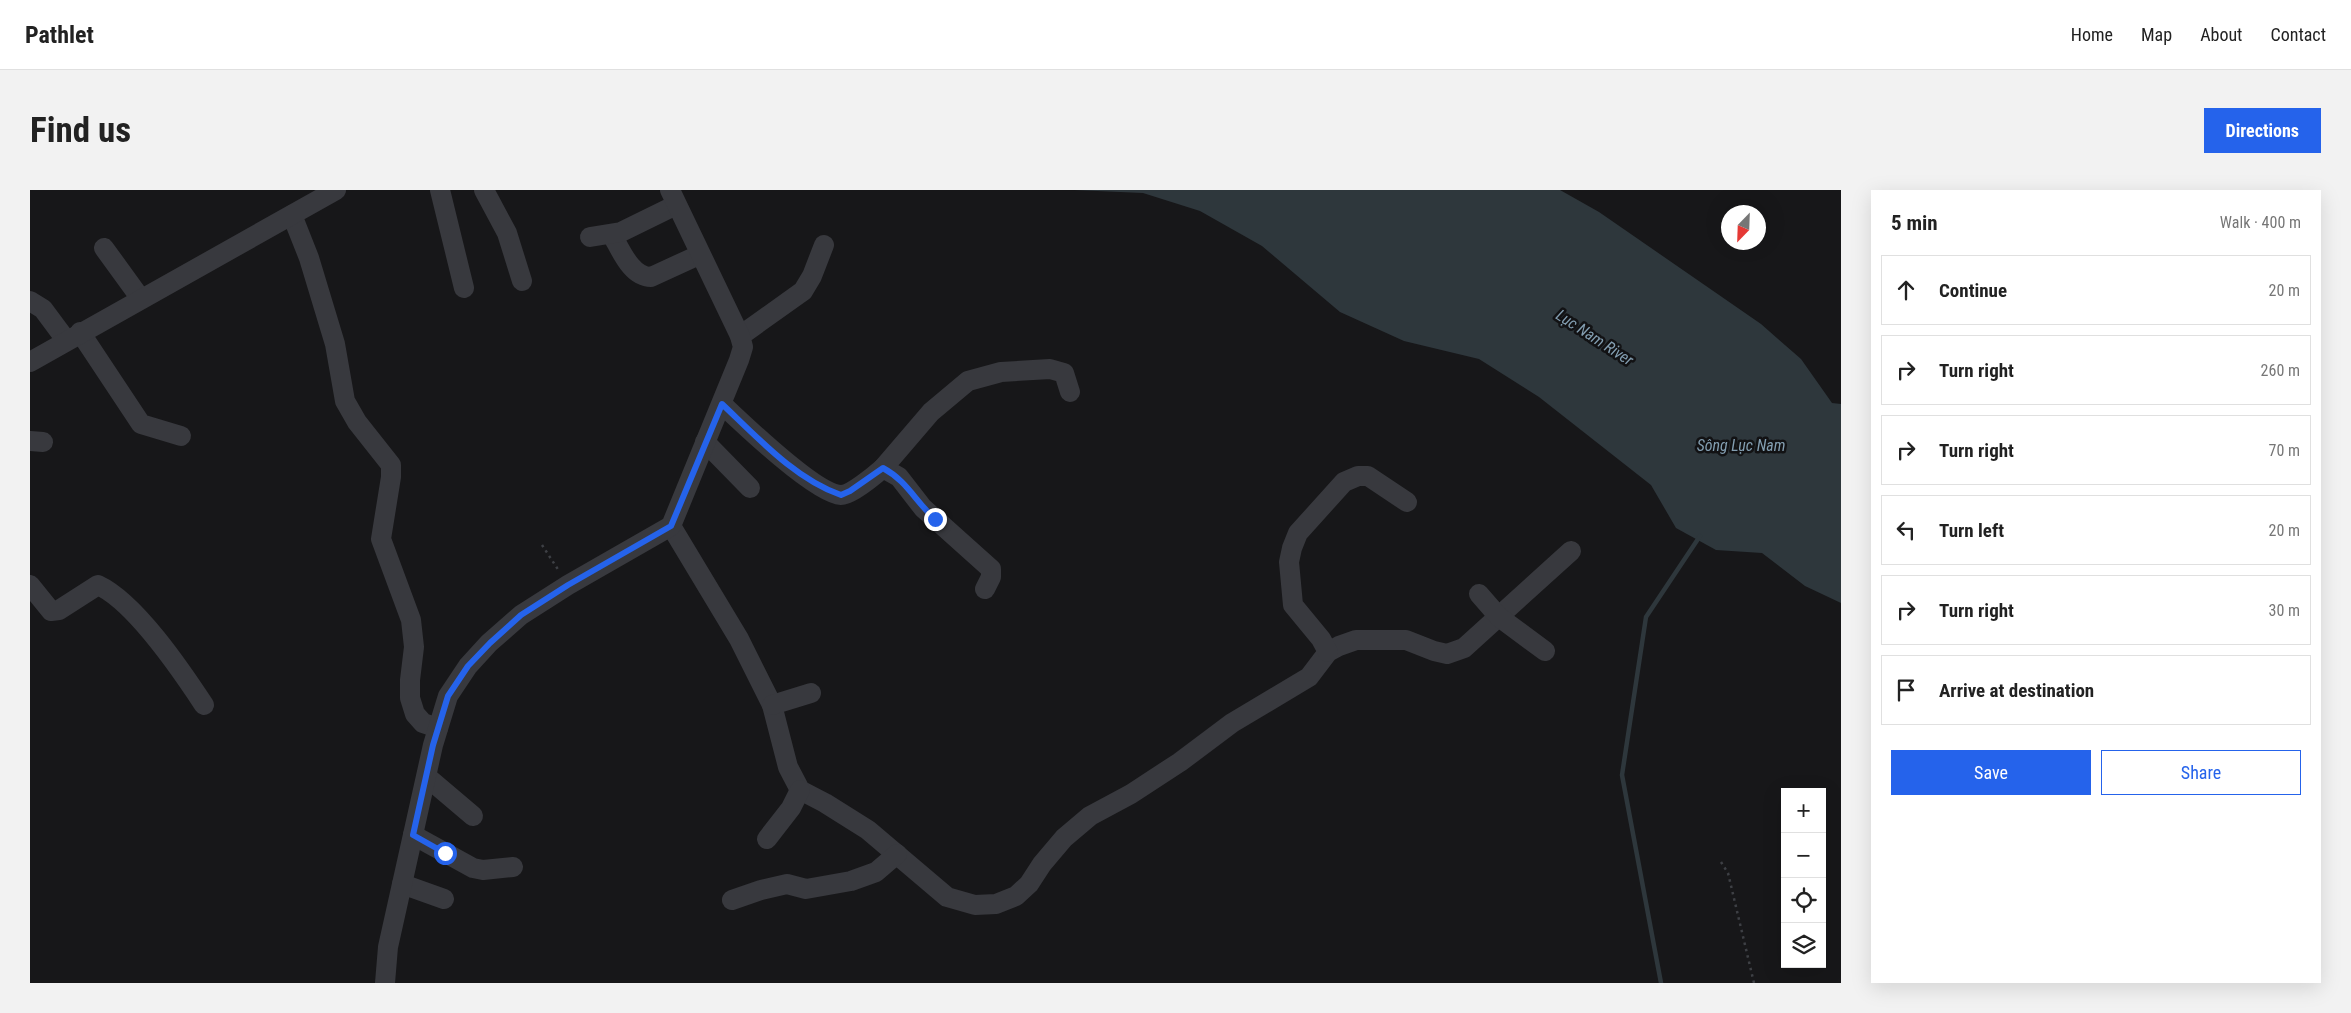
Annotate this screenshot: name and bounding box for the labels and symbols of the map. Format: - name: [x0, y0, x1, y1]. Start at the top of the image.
- north arrow: [1721, 205, 1766, 250]
- water label: Lục Nam River: [1553, 305, 1638, 370]
- water label: Sông Lục Nam: [1697, 436, 1785, 455]
- route end: [924, 508, 947, 531]
- route start: [434, 842, 457, 865]

